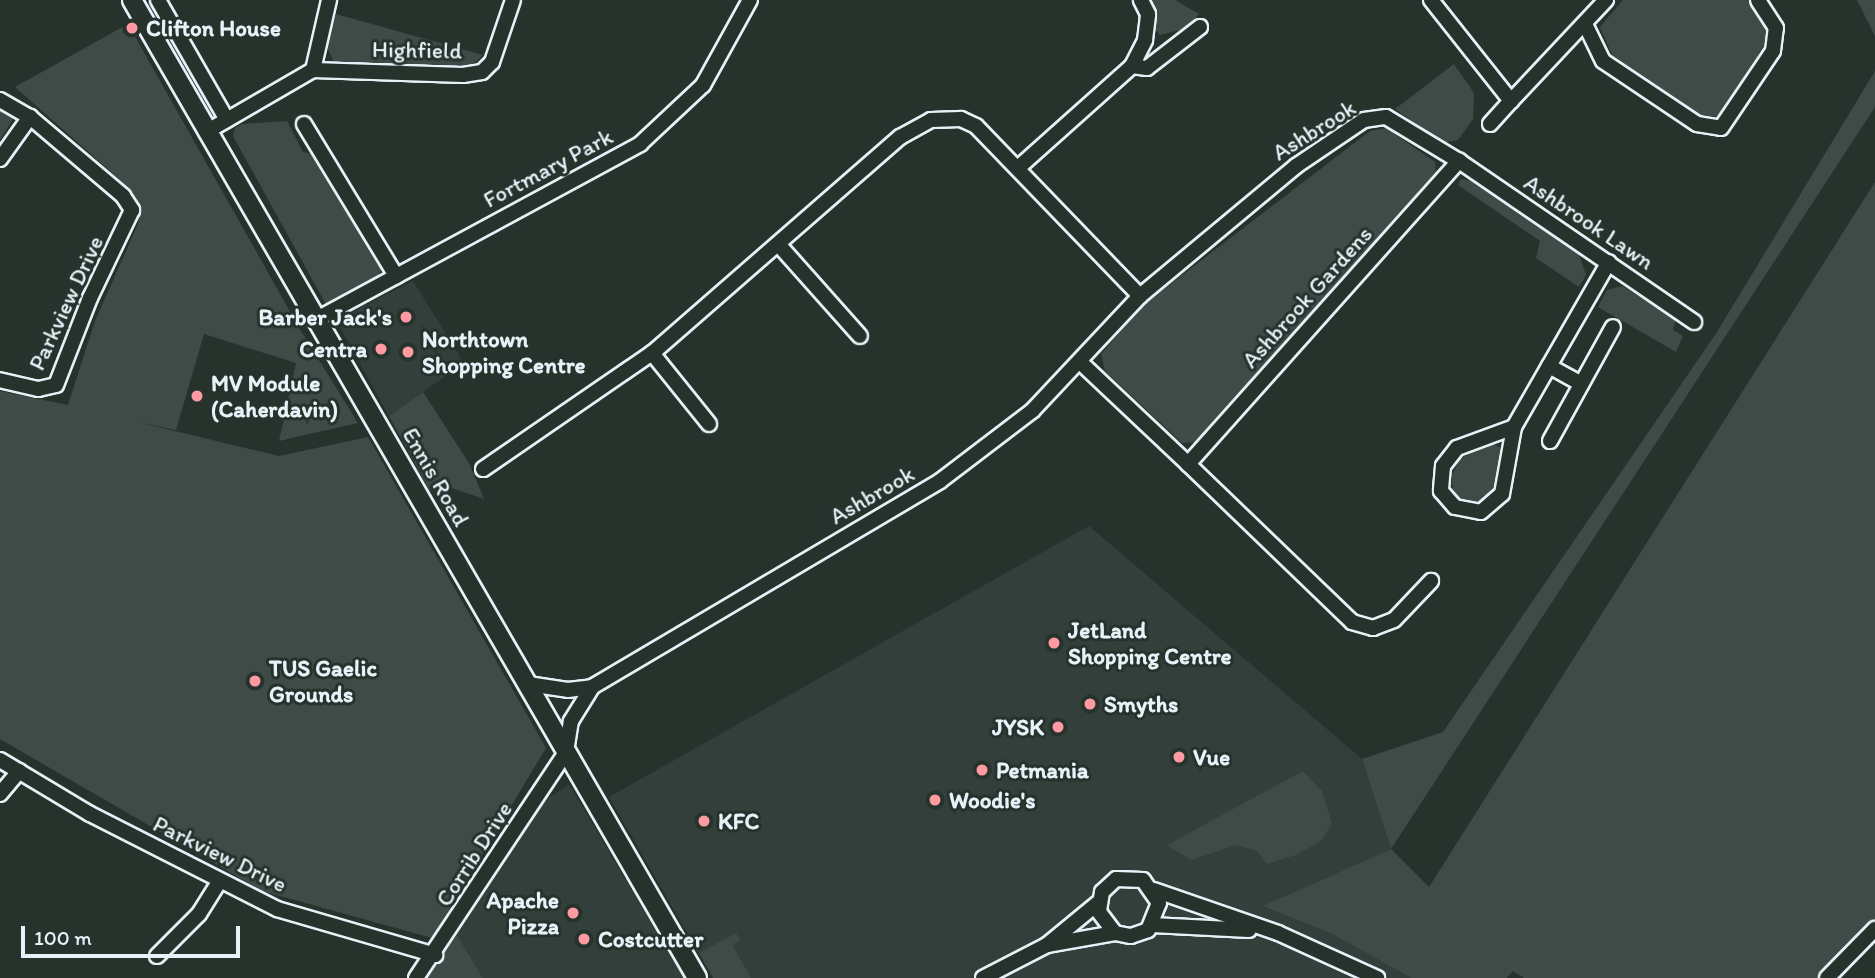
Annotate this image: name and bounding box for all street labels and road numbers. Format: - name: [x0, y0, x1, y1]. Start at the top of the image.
- street label: Highfield: [372, 35, 462, 65]
- street label: Ashbrook: [1267, 94, 1361, 166]
- street label: Fortmary Park: [479, 123, 617, 213]
- street label: Ashbrook Lawn: [1519, 169, 1659, 275]
- street label: Ashbrook Gardens: [1236, 220, 1378, 374]
- street label: Parkview Drive: [23, 231, 109, 375]
- street label: Ennis Road: [397, 423, 475, 531]
- street label: Ashbrook: [825, 460, 919, 530]
- street label: Corrib Drive: [430, 796, 518, 912]
- street label: Parkview Drive: [149, 810, 291, 898]

